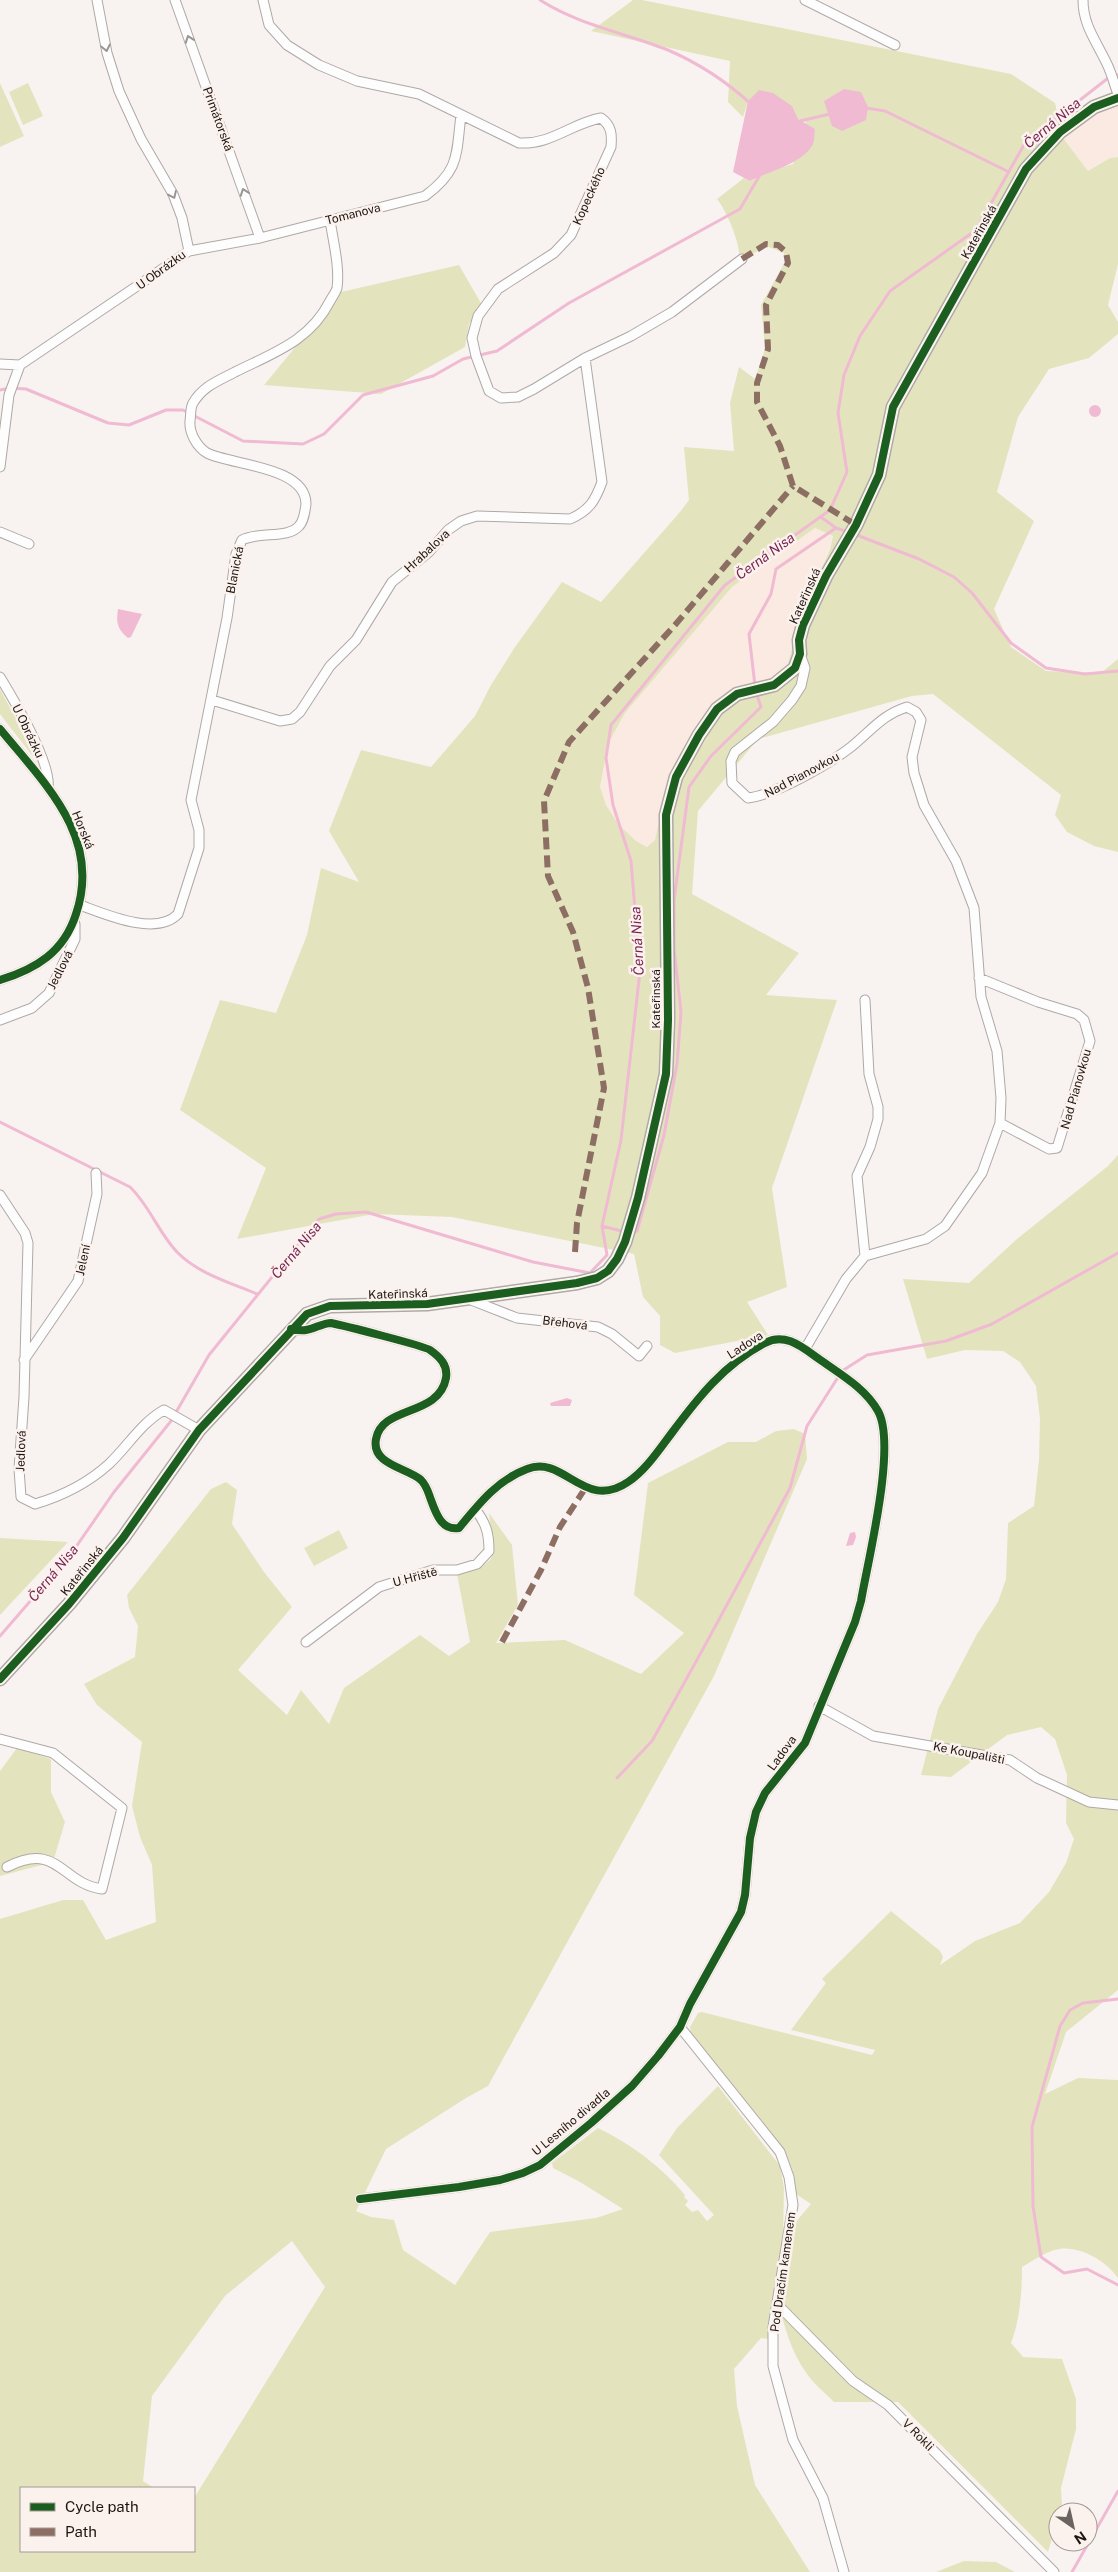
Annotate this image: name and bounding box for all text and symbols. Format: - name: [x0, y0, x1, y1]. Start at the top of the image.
- one-way arrow: [185, 35, 195, 44]
- one-way arrow: [100, 43, 111, 52]
- street label: Primátorská: [200, 85, 236, 153]
- water label: Černá Nisa: [1020, 94, 1084, 151]
- street label: Kopeckého: [570, 165, 608, 227]
- one-way arrow: [240, 188, 250, 197]
- one-way arrow: [167, 190, 177, 199]
- street label: Tomanova: [324, 200, 382, 228]
- street label: Kateřinská: [958, 203, 1000, 261]
- street label: U Obrázku: [134, 247, 188, 293]
- street label: Hrabalova: [402, 527, 452, 575]
- water label: Černá Nisa: [732, 528, 798, 583]
- street label: Blanická: [224, 545, 246, 595]
- street label: Kateřinská: [786, 566, 824, 626]
- street label: U Obrázku: [9, 702, 47, 760]
- street label: Nad Pianovkou: [762, 749, 842, 801]
- street label: Horská: [69, 809, 97, 851]
- water label: Černá Nisa: [626, 906, 647, 976]
- street label: Jedlová: [44, 948, 76, 992]
- street label: Kateřinská: [649, 969, 663, 1029]
- street label: Nad Pianovkou: [1058, 1047, 1094, 1131]
- water label: Černá Nisa: [267, 1218, 324, 1282]
- street label: Jelení: [73, 1242, 93, 1277]
- street label: Kateřinská: [368, 1286, 428, 1302]
- street label: Břehová: [542, 1313, 588, 1333]
- street label: Ladova: [725, 1328, 765, 1362]
- street label: Jedlová: [13, 1430, 29, 1472]
- water label: Černá Nisa: [24, 1541, 81, 1605]
- street label: Kateřinská: [58, 1543, 106, 1599]
- street label: U Hřiště: [391, 1564, 439, 1590]
- street label: Ladova: [765, 1733, 799, 1773]
- street label: Ke Koupališti: [932, 1739, 1006, 1767]
- street label: U Lesního divadla: [529, 2085, 613, 2159]
- street label: Pod Dračím kamenem: [768, 2211, 798, 2333]
- street label: V Rokli: [899, 2416, 937, 2454]
- legend: [20, 2487, 195, 2552]
- text: Cycle path: [65, 2498, 139, 2515]
- north arrow: [1048, 2502, 1098, 2552]
- text: Path: [65, 2523, 97, 2540]
- text: N: [1071, 2528, 1089, 2547]

